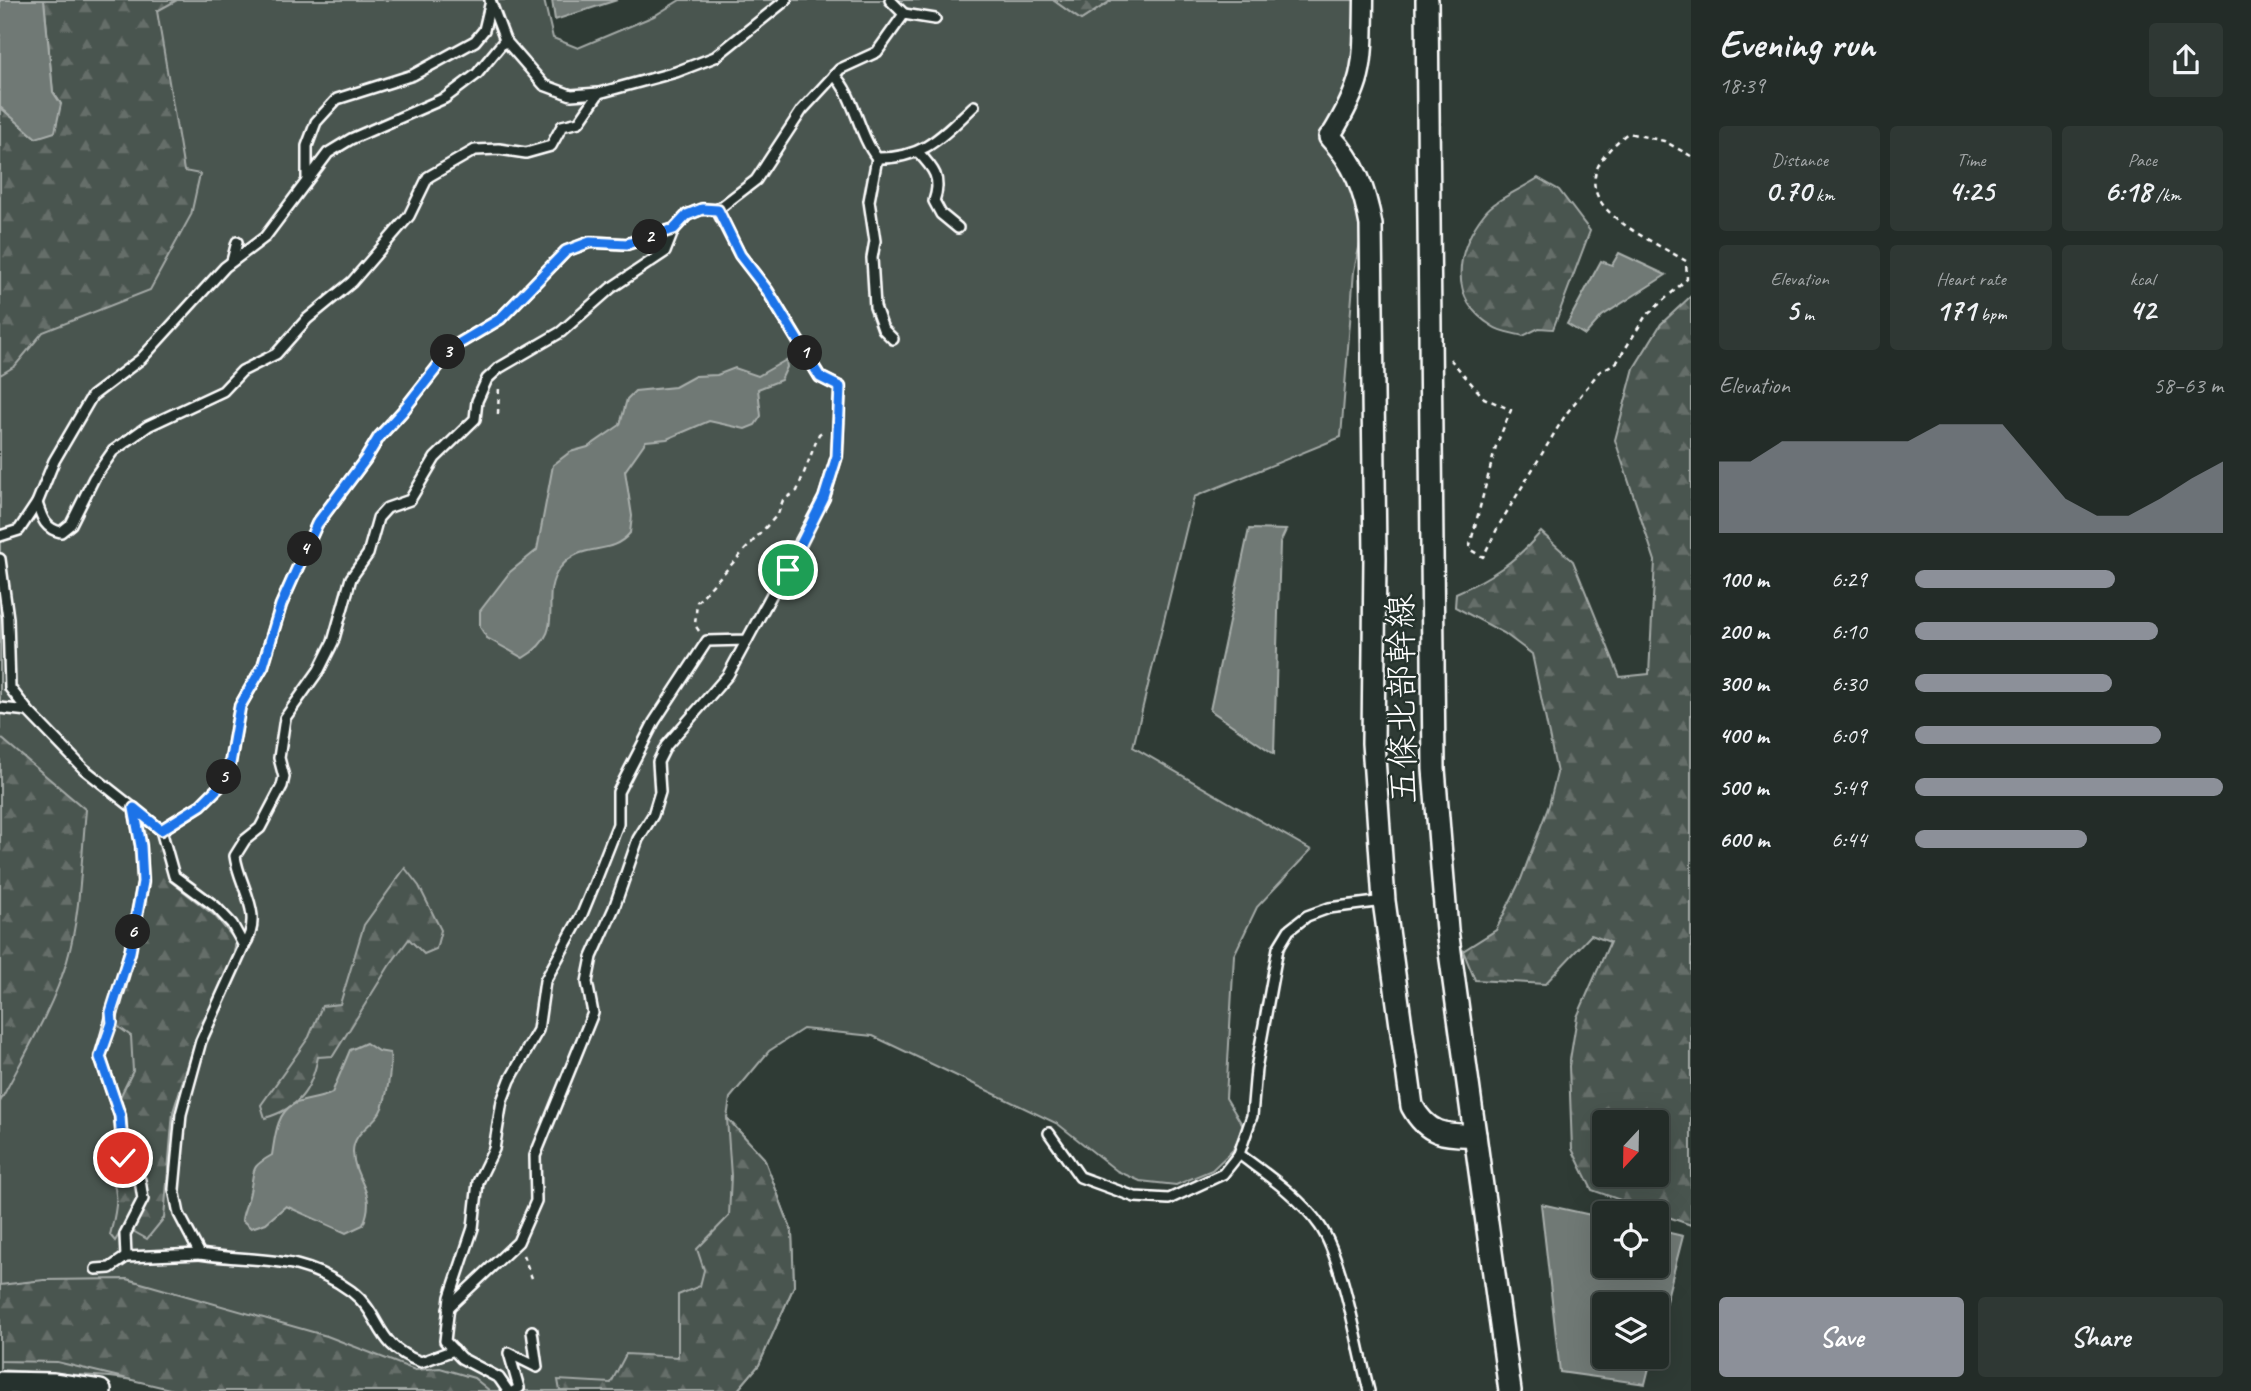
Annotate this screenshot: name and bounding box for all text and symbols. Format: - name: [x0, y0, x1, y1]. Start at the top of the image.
- text: Evening run: [1719, 21, 1875, 68]
- button: share: [2149, 23, 2223, 97]
- text: 18:39: [1719, 71, 1765, 100]
- text: Distance: [1771, 148, 1828, 172]
- text: Time: [1956, 148, 1986, 172]
- text: Pace: [2128, 148, 2157, 172]
- text: 0.70: [1765, 172, 1811, 210]
- text: 4:25: [1948, 172, 1994, 210]
- text: 6:18: [2104, 172, 2151, 210]
- text: km: [1811, 183, 1834, 207]
- text: /km: [2151, 183, 2181, 207]
- pin: 2: [632, 219, 668, 254]
- text: 2: [645, 224, 654, 248]
- text: Elevation: [1770, 267, 1829, 291]
- text: Heart rate: [1936, 267, 2006, 291]
- text: kcal: [2130, 267, 2155, 291]
- text: 5: [1786, 291, 1799, 329]
- text: 171: [1935, 291, 1976, 329]
- text: 42: [2129, 291, 2156, 329]
- text: m: [1799, 302, 1814, 326]
- text: bpm: [1976, 302, 2007, 326]
- pin: 3: [430, 334, 466, 370]
- pin: 1: [788, 336, 822, 370]
- text: 3: [443, 339, 452, 363]
- text: 1: [800, 340, 809, 364]
- text: Elevation: [1719, 371, 1790, 400]
- text: 58–63 m: [2153, 371, 2223, 400]
- pin: 4: [288, 532, 322, 566]
- text: 4: [300, 536, 309, 560]
- pin: [758, 540, 818, 600]
- icon: arrive: [769, 551, 807, 589]
- text: 100 m: [1719, 565, 1769, 594]
- text: 6:29: [1831, 565, 1867, 594]
- street label: 五條北部幹線: [1378, 594, 1426, 804]
- text: 200 m: [1719, 617, 1769, 646]
- text: 6:10: [1831, 617, 1867, 646]
- text: 300 m: [1719, 669, 1769, 698]
- text: 6:30: [1831, 669, 1867, 698]
- text: 400 m: [1719, 721, 1769, 750]
- text: 6:09: [1831, 721, 1867, 750]
- pin: 5: [206, 760, 242, 794]
- text: 5: [219, 764, 228, 788]
- text: 500 m: [1719, 773, 1768, 802]
- text: 5:49: [1831, 773, 1867, 802]
- text: 600 m: [1719, 825, 1769, 854]
- text: 6:44: [1831, 825, 1867, 854]
- pin: 6: [116, 914, 150, 950]
- text: 6: [128, 919, 137, 943]
- north arrow: [1592, 1110, 1670, 1186]
- map controls: [1592, 1110, 1669, 1369]
- pin: [93, 1128, 153, 1188]
- icon: check: [104, 1139, 142, 1177]
- button: locate: [1592, 1201, 1669, 1278]
- button: layers: [1592, 1292, 1669, 1369]
- button: Save: [1719, 1297, 1964, 1377]
- button: Share: [1978, 1297, 2223, 1377]

